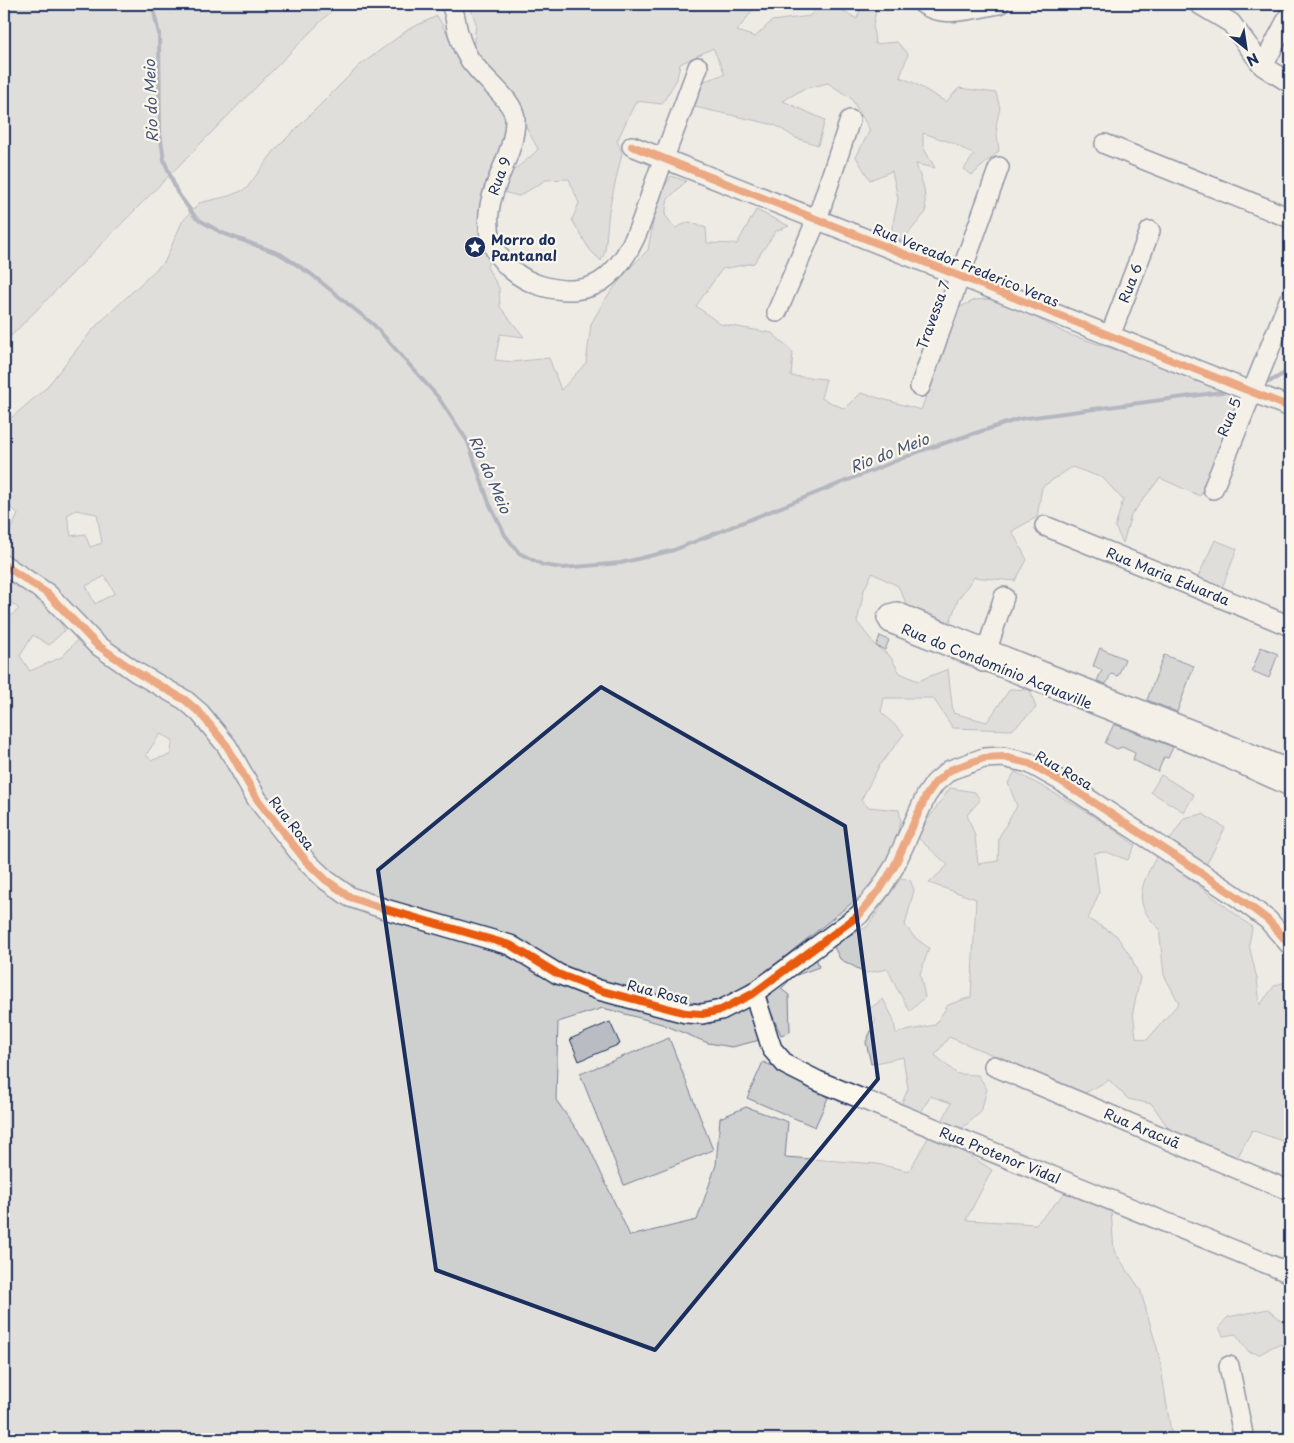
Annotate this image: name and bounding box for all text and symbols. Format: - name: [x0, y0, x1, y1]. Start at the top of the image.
- north arrow: [1222, 22, 1272, 72]
- text: N: [1243, 48, 1263, 72]
- water label: Rio do Meio: [137, 59, 163, 143]
- street label: Rua 9: [482, 154, 516, 198]
- street label: Rua Vereador Frederico Veras: [870, 218, 1062, 312]
- place label: Morro do Pantanal: [491, 229, 557, 266]
- place icon: Morro do Pantanal: [463, 235, 487, 259]
- street label: Rua 6: [1113, 260, 1147, 306]
- street label: Travessa 7: [911, 278, 955, 352]
- street label: Rua 5: [1212, 394, 1246, 440]
- water label: Rio do Meio: [846, 426, 932, 478]
- water label: Rio do Meio: [464, 431, 518, 517]
- street label: Rua Maria Eduarda: [1103, 542, 1233, 610]
- street label: Rua do Condomínio Acquaville: [898, 618, 1096, 714]
- street label: Rua Rosa: [1031, 745, 1097, 795]
- street label: Rua Rosa: [264, 792, 320, 854]
- street label: Rua Rosa: [625, 974, 691, 1010]
- street label: Rua Aracuã: [1101, 1103, 1183, 1154]
- street label: Rua Protenor Vidal: [936, 1121, 1064, 1189]

